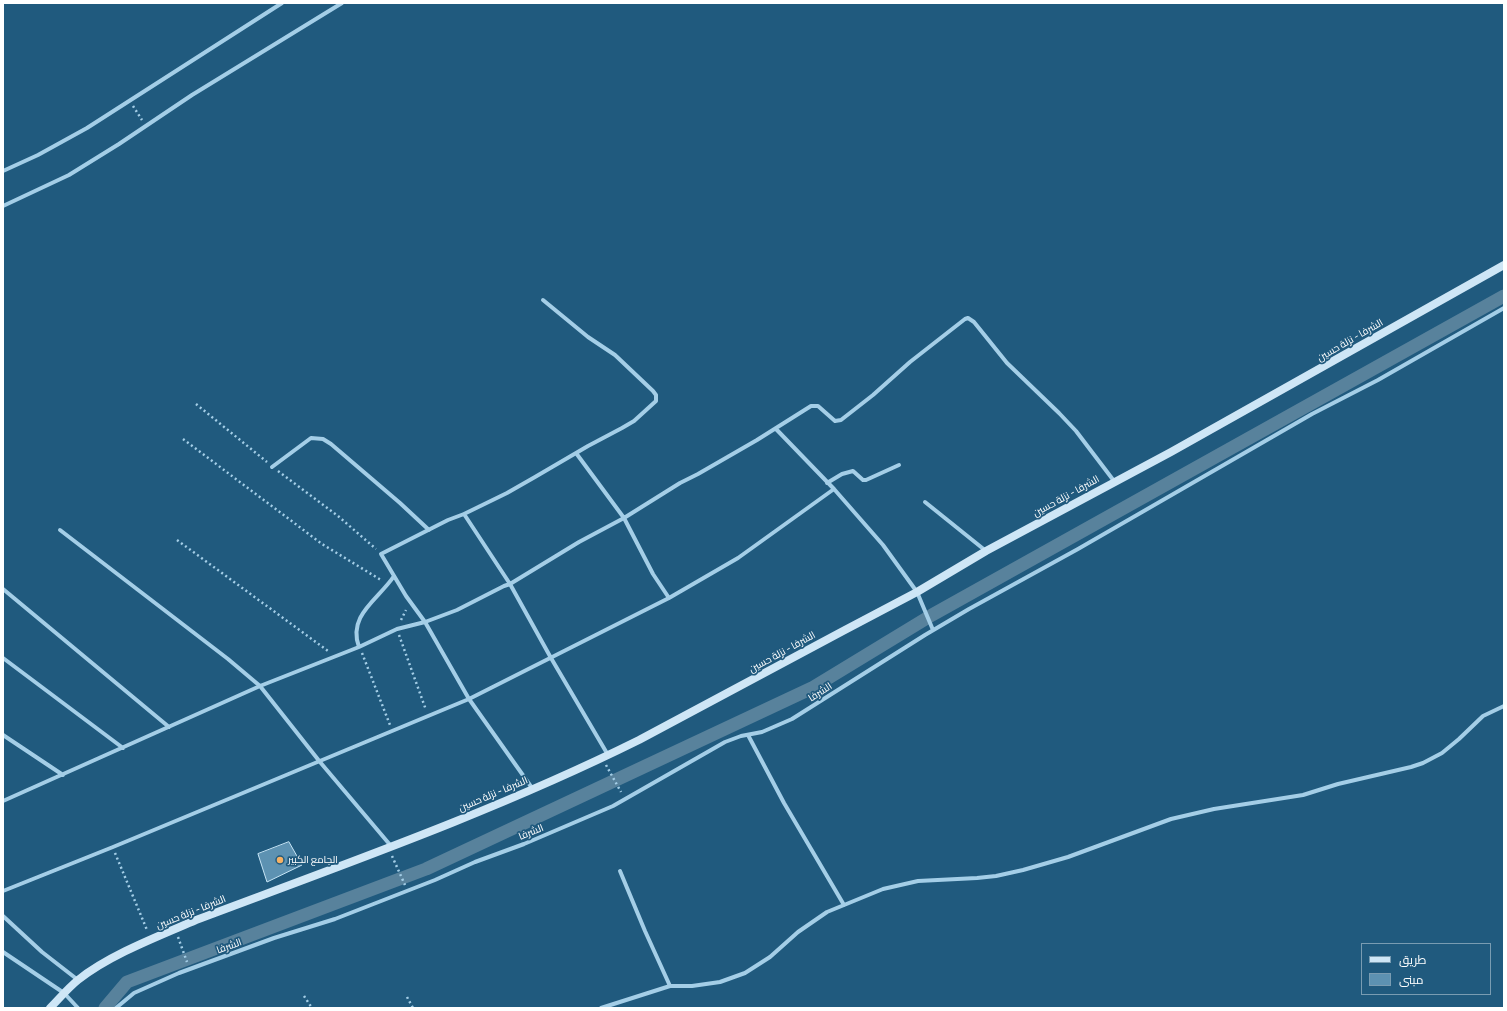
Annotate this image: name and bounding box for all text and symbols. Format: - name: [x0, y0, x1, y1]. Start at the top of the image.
- street label: الشرفا - نزلة حسين: [1315, 316, 1385, 364]
- street label: الشرفا - نزلة حسين: [1031, 473, 1101, 519]
- street label: الشرفا - نزلة حسين: [747, 629, 817, 675]
- street label: الشرفا: [806, 680, 834, 704]
- street label: الشرفا - نزلة حسين: [457, 774, 529, 814]
- street label: الشرفا: [517, 822, 545, 842]
- place label: الجامع الكبير: [288, 854, 338, 866]
- marker: الجامع الكبير: [275, 855, 285, 865]
- street label: الشرفا - نزلة حسين: [154, 893, 228, 931]
- street label: الشرفا: [215, 936, 243, 956]
- legend: [1361, 943, 1491, 995]
- text: طريق: [1399, 952, 1426, 966]
- text: مبنى: [1399, 972, 1424, 986]

